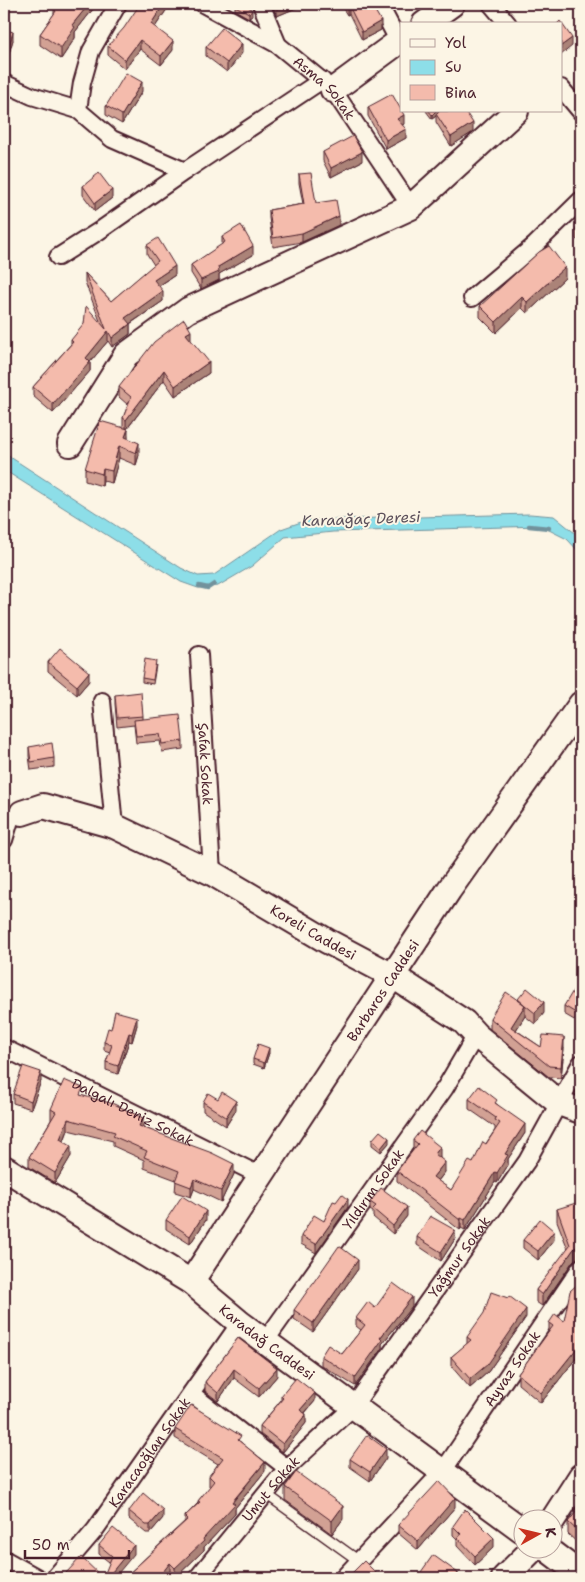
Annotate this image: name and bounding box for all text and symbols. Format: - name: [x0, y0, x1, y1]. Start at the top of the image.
- legend: [400, 22, 562, 112]
- text: Yol: [445, 33, 467, 53]
- street label: Asma Sokak: [289, 52, 359, 123]
- text: Su: [445, 57, 462, 77]
- text: Bina: [445, 83, 477, 103]
- water label: Karaağaç Deresi: [301, 507, 421, 531]
- street label: Şafak Sokak: [194, 722, 217, 806]
- street label: Koreli Caddesi: [267, 901, 359, 964]
- street label: Barbaros Caddesi: [343, 936, 423, 1045]
- street label: Dalgalı Deniz Sokak: [69, 1074, 197, 1150]
- street label: Yıldırım Sokak: [338, 1145, 408, 1233]
- street label: Yağmur Sokak: [424, 1213, 494, 1301]
- street label: Karadağ Caddesi: [215, 1300, 318, 1384]
- street label: Ayvaz Sokak: [480, 1327, 544, 1410]
- street label: Karacaoğlan Sokak: [105, 1394, 194, 1511]
- street label: Umut Sokak: [238, 1452, 304, 1525]
- north arrow: [512, 1510, 562, 1560]
- text: K: [541, 1526, 561, 1539]
- scale bar: [25, 1527, 129, 1559]
- text: 50 m: [32, 1535, 70, 1555]

